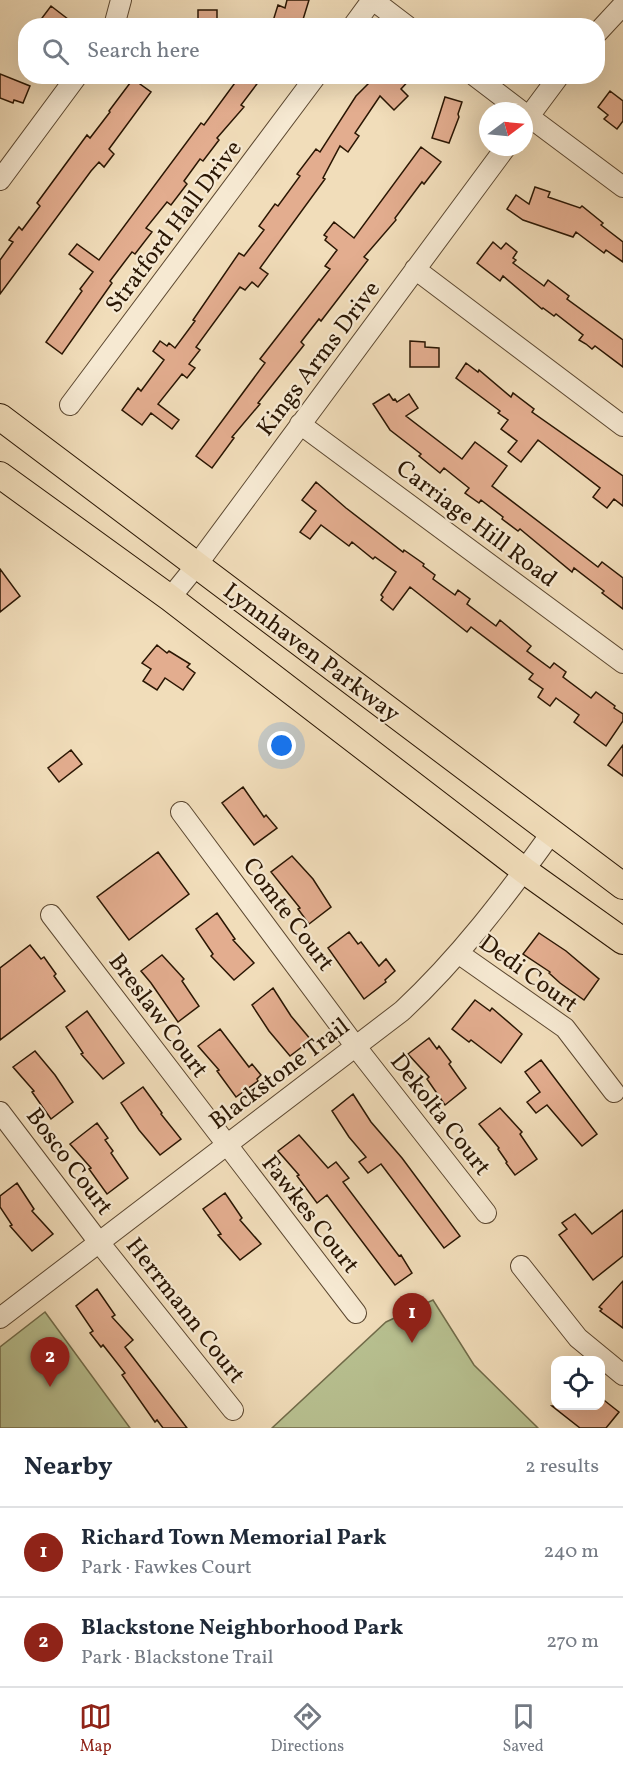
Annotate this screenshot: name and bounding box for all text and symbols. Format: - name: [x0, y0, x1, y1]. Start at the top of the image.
- search box: [18, 18, 605, 84]
- icon: search: [39, 35, 72, 68]
- text: Search here: [87, 36, 200, 67]
- north arrow: [479, 102, 533, 156]
- street label: Stratford Hall Drive: [98, 134, 251, 321]
- street label: Kings Arms Drive: [250, 274, 389, 444]
- street label: Carriage Hill Road: [388, 453, 563, 597]
- street label: Lynnhaven Parkway: [215, 576, 406, 731]
- your location: [267, 731, 296, 760]
- street label: Comte Court: [233, 851, 341, 979]
- street label: Dedi Court: [471, 927, 584, 1022]
- street label: Breslaw Court: [99, 947, 216, 1086]
- street label: Blackstone Trail: [203, 1011, 357, 1139]
- street label: Dekolta Court: [381, 1047, 498, 1184]
- street label: Bosco Court: [17, 1101, 120, 1223]
- street label: Fawkes Court: [252, 1149, 366, 1282]
- street label: Herrmann Court: [117, 1231, 252, 1391]
- pin: 1: [392, 1294, 432, 1343]
- pin: 2: [31, 1338, 70, 1387]
- map controls: [551, 1356, 605, 1410]
- button: locate: [551, 1356, 605, 1410]
- text: Nearby: [24, 1449, 113, 1485]
- text: 2 results: [525, 1453, 599, 1481]
- text: Richard Town Memorial Park: [81, 1523, 387, 1554]
- text: 1: [39, 1538, 48, 1566]
- text: 240 m: [544, 1538, 599, 1566]
- text: Park · Fawkes Court: [81, 1554, 252, 1582]
- text: Blackstone Neighborhood Park: [81, 1613, 403, 1644]
- text: 2: [38, 1628, 49, 1656]
- text: 270 m: [546, 1628, 599, 1656]
- text: Park · Blackstone Trail: [81, 1644, 274, 1672]
- tab: Map: [79, 1700, 112, 1758]
- tab: Directions: [271, 1700, 344, 1758]
- tab: Saved: [503, 1700, 544, 1758]

